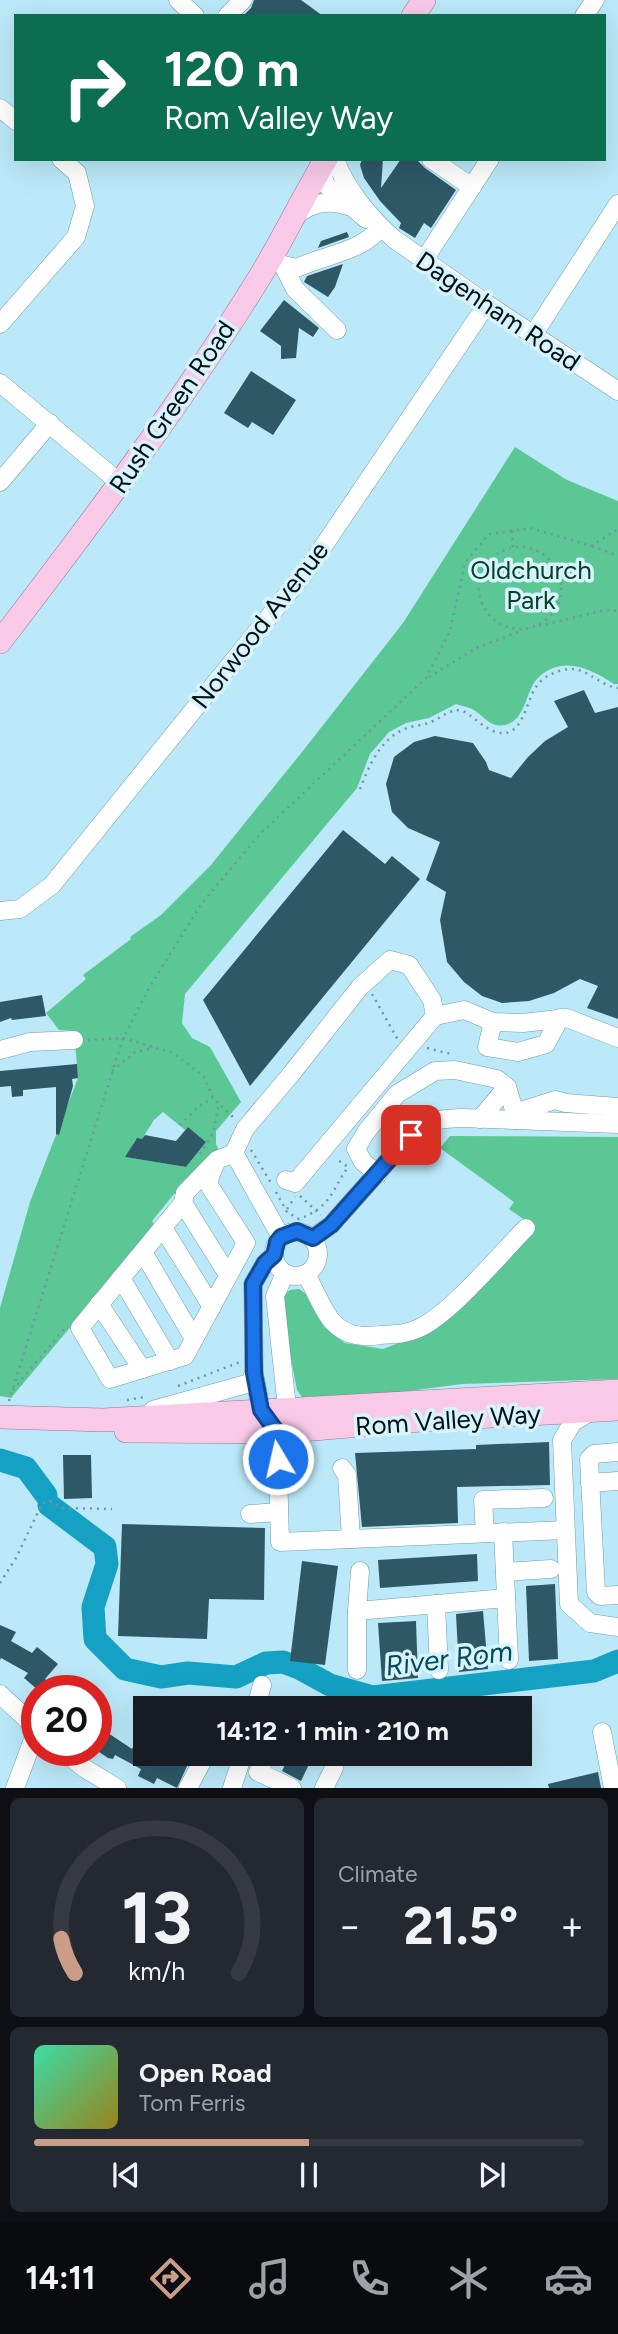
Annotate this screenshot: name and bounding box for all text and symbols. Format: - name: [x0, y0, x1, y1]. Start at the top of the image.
- text: 120 m: [164, 39, 299, 98]
- icon: right: [49, 42, 140, 133]
- text: Rom Valley Way: [164, 99, 393, 137]
- street label: Dagenham Road: [410, 244, 586, 378]
- street label: Rush Green Road: [102, 315, 242, 499]
- street label: Norwood Avenue: [185, 535, 335, 715]
- park label: Oldchurch Park: [470, 554, 592, 616]
- pin: [381, 1105, 441, 1165]
- icon: arrive: [392, 1116, 430, 1154]
- street label: Rom Valley Way: [354, 1398, 542, 1442]
- position arrow: [241, 1422, 315, 1496]
- water label: River Rom: [384, 1633, 514, 1683]
- speed limit sign: 20: [21, 1675, 112, 1766]
- text: 14:12 · 1 min · 210 m: [216, 1715, 449, 1747]
- text: Climate: [338, 1860, 417, 1888]
- text: 13: [121, 1875, 193, 1962]
- text: 21.5°: [404, 1895, 518, 1957]
- text: −: [338, 1903, 362, 1949]
- text: +: [560, 1903, 584, 1949]
- text: km/h: [128, 1956, 186, 1986]
- text: Open Road: [139, 2057, 272, 2089]
- text: Tom Ferris: [139, 2089, 245, 2117]
- icon: previous: [107, 2156, 145, 2194]
- icon: pause: [290, 2156, 328, 2194]
- icon: next: [473, 2156, 511, 2194]
- icon: directions: [146, 2254, 195, 2303]
- icon: music: [245, 2254, 294, 2303]
- icon: phone: [345, 2254, 394, 2303]
- icon: climate: [444, 2254, 493, 2303]
- icon: car: [544, 2254, 593, 2303]
- text: 14:11: [25, 2259, 96, 2297]

